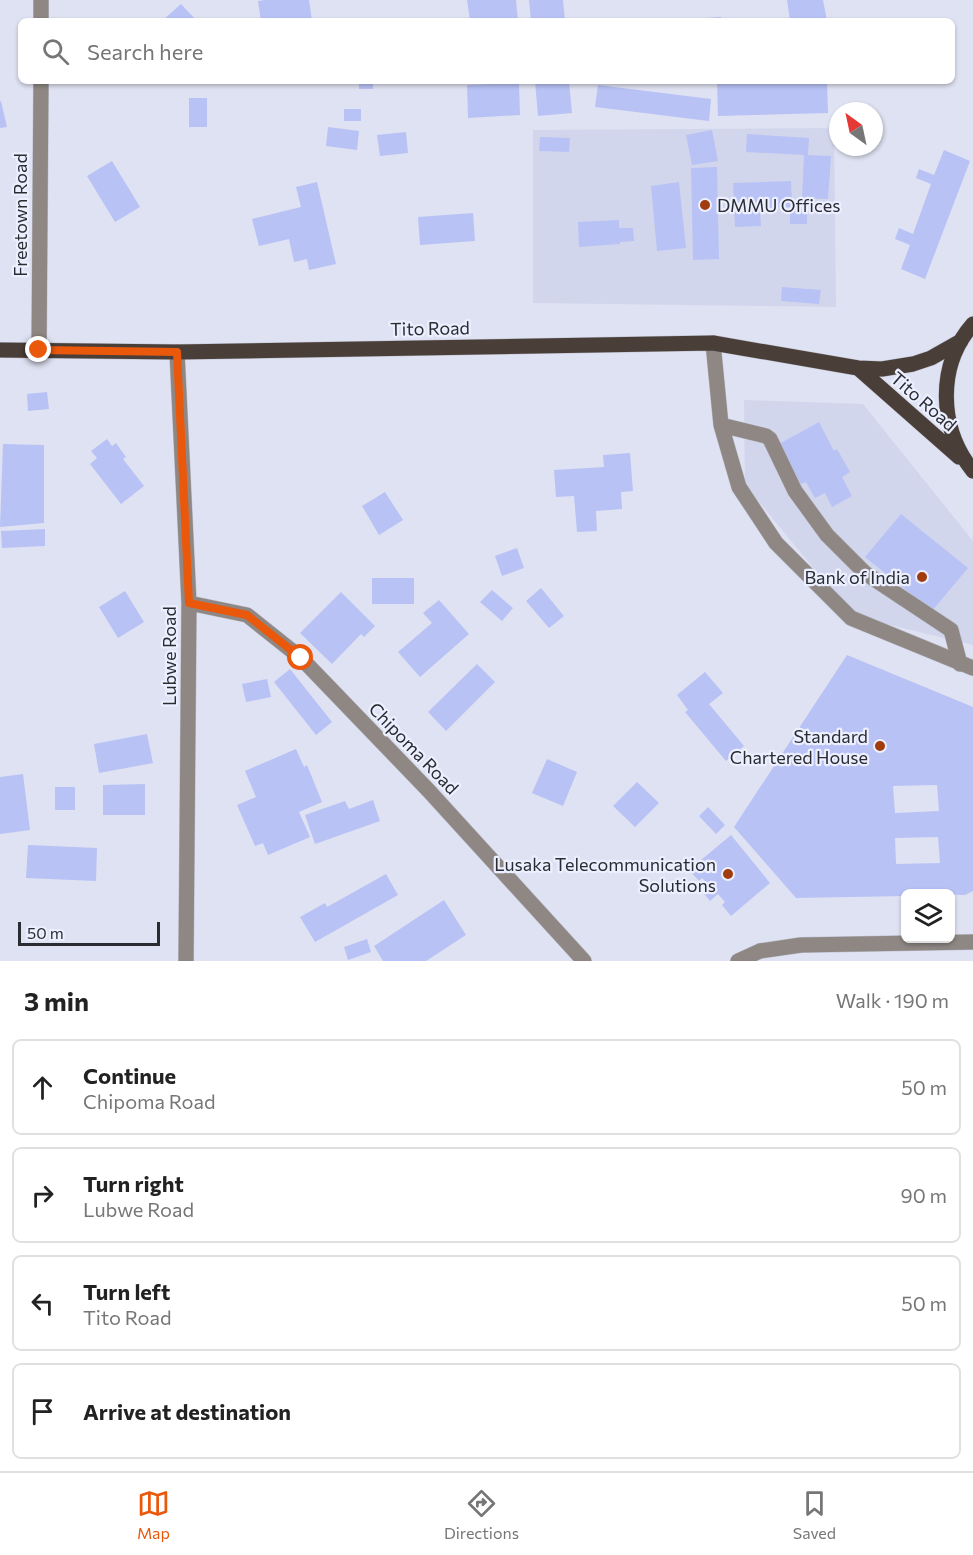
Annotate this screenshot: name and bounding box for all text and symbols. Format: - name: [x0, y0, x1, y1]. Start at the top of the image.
- search box: [18, 18, 955, 84]
- icon: search: [39, 35, 72, 68]
- text: Search here: [87, 38, 203, 65]
- north arrow: [829, 102, 883, 156]
- street label: Freetown Road: [9, 153, 31, 277]
- place label: DMMU Offices: [717, 194, 841, 216]
- marker: DMMU Offices: [698, 198, 712, 212]
- street label: Tito Road: [390, 316, 470, 340]
- route end: [25, 336, 51, 362]
- street label: Tito Road: [887, 367, 961, 435]
- place label: Bank of India: [804, 566, 910, 588]
- marker: Bank of India: [915, 570, 929, 584]
- street label: Lubwe Road: [158, 606, 180, 706]
- route start: [287, 644, 313, 670]
- street label: Chipoma Road: [365, 697, 463, 799]
- place label: Standard Chartered House: [730, 725, 868, 768]
- marker: Standard Chartered House: [873, 739, 887, 753]
- place label: Lusaka Telecommunication Solutions: [494, 853, 716, 896]
- marker: Lusaka Telecommunication Solutions: [721, 867, 735, 881]
- map controls: [901, 889, 955, 943]
- button: layers: [901, 889, 955, 943]
- scale bar: [18, 919, 160, 947]
- text: 50 m: [27, 923, 64, 942]
- text: 3 min: [24, 985, 89, 1016]
- text: Walk · 190 m: [836, 988, 949, 1012]
- text: Continue: [83, 1062, 176, 1089]
- icon: ahead: [26, 1071, 59, 1104]
- text: 50 m: [901, 1075, 947, 1099]
- text: Chipoma Road: [83, 1089, 216, 1113]
- text: Turn right: [83, 1170, 184, 1197]
- icon: right: [26, 1179, 59, 1212]
- text: 90 m: [901, 1183, 947, 1207]
- text: Lubwe Road: [83, 1197, 194, 1221]
- text: Turn left: [83, 1278, 170, 1305]
- icon: left: [26, 1287, 59, 1320]
- text: 50 m: [901, 1291, 947, 1315]
- text: Tito Road: [83, 1305, 172, 1329]
- icon: arrive: [26, 1395, 59, 1428]
- text: Arrive at destination: [83, 1398, 291, 1425]
- tab: Map: [137, 1487, 170, 1542]
- tab: Directions: [444, 1487, 519, 1542]
- tab: Saved: [793, 1487, 836, 1542]

